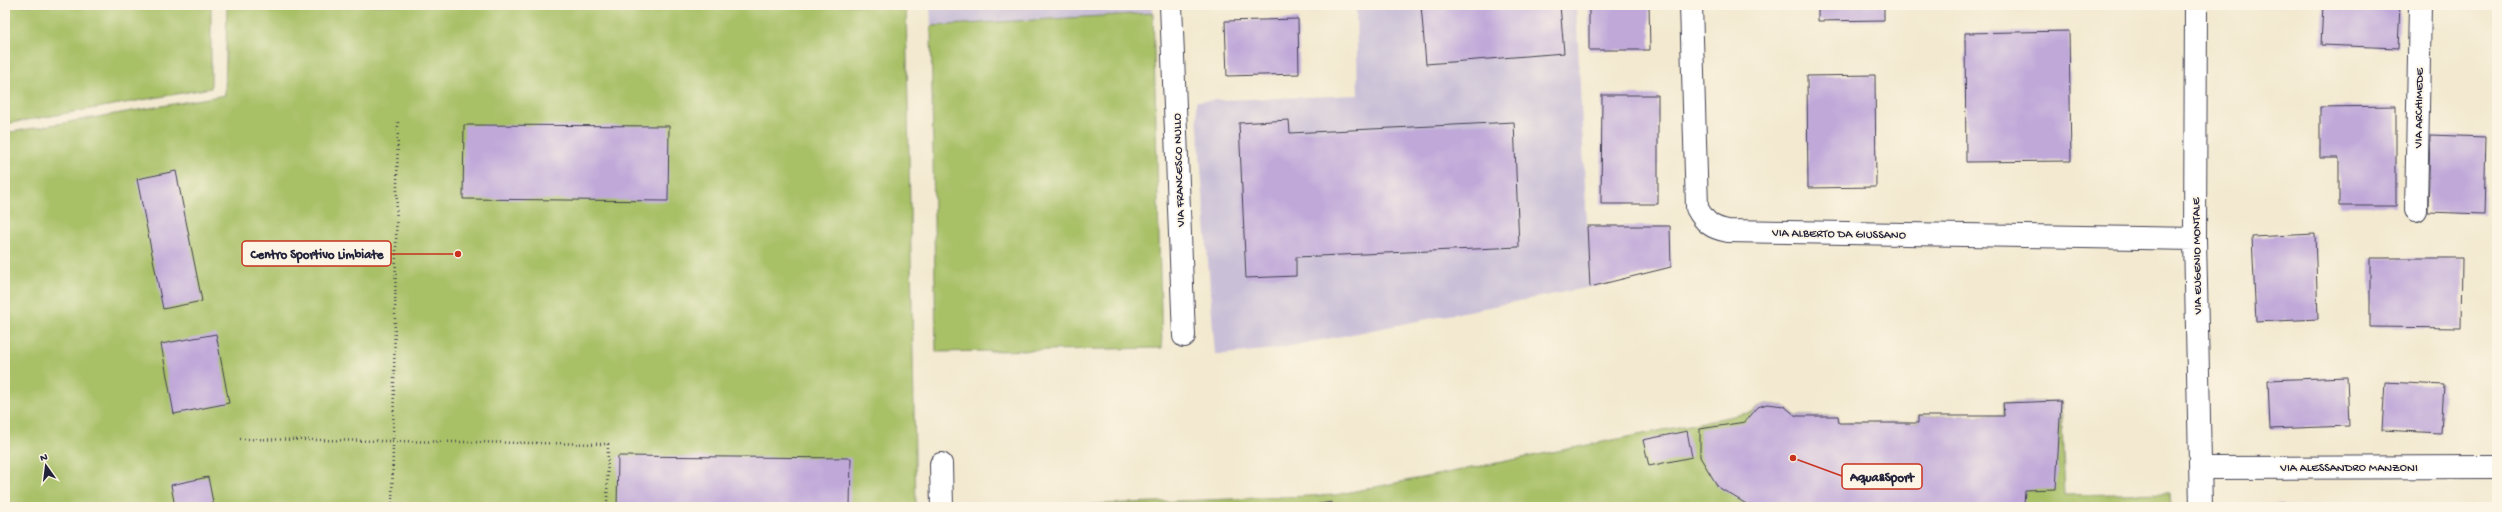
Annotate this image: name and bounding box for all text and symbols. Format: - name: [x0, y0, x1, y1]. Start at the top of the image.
- street label: VIA ARCHIMEDE: [2412, 67, 2428, 149]
- street label: VIA FRANCESCO NULLO: [1171, 113, 1189, 228]
- street label: VIA EUGENIO MONTALE: [2190, 197, 2206, 315]
- street label: VIA ALBERTO DA GIUSSANO: [1771, 227, 1906, 243]
- callout: Centro Sportivo Limbiate: [242, 241, 391, 266]
- text: Centro Sportivo Limbiate: [250, 248, 385, 264]
- north arrow: [26, 446, 66, 486]
- text: N: [39, 452, 49, 465]
- street label: VIA ALESSANDRO MANZONI: [2279, 462, 2418, 476]
- callout: Aqua&Sport: [1842, 464, 1922, 489]
- text: Aqua&Sport: [1849, 471, 1916, 487]

